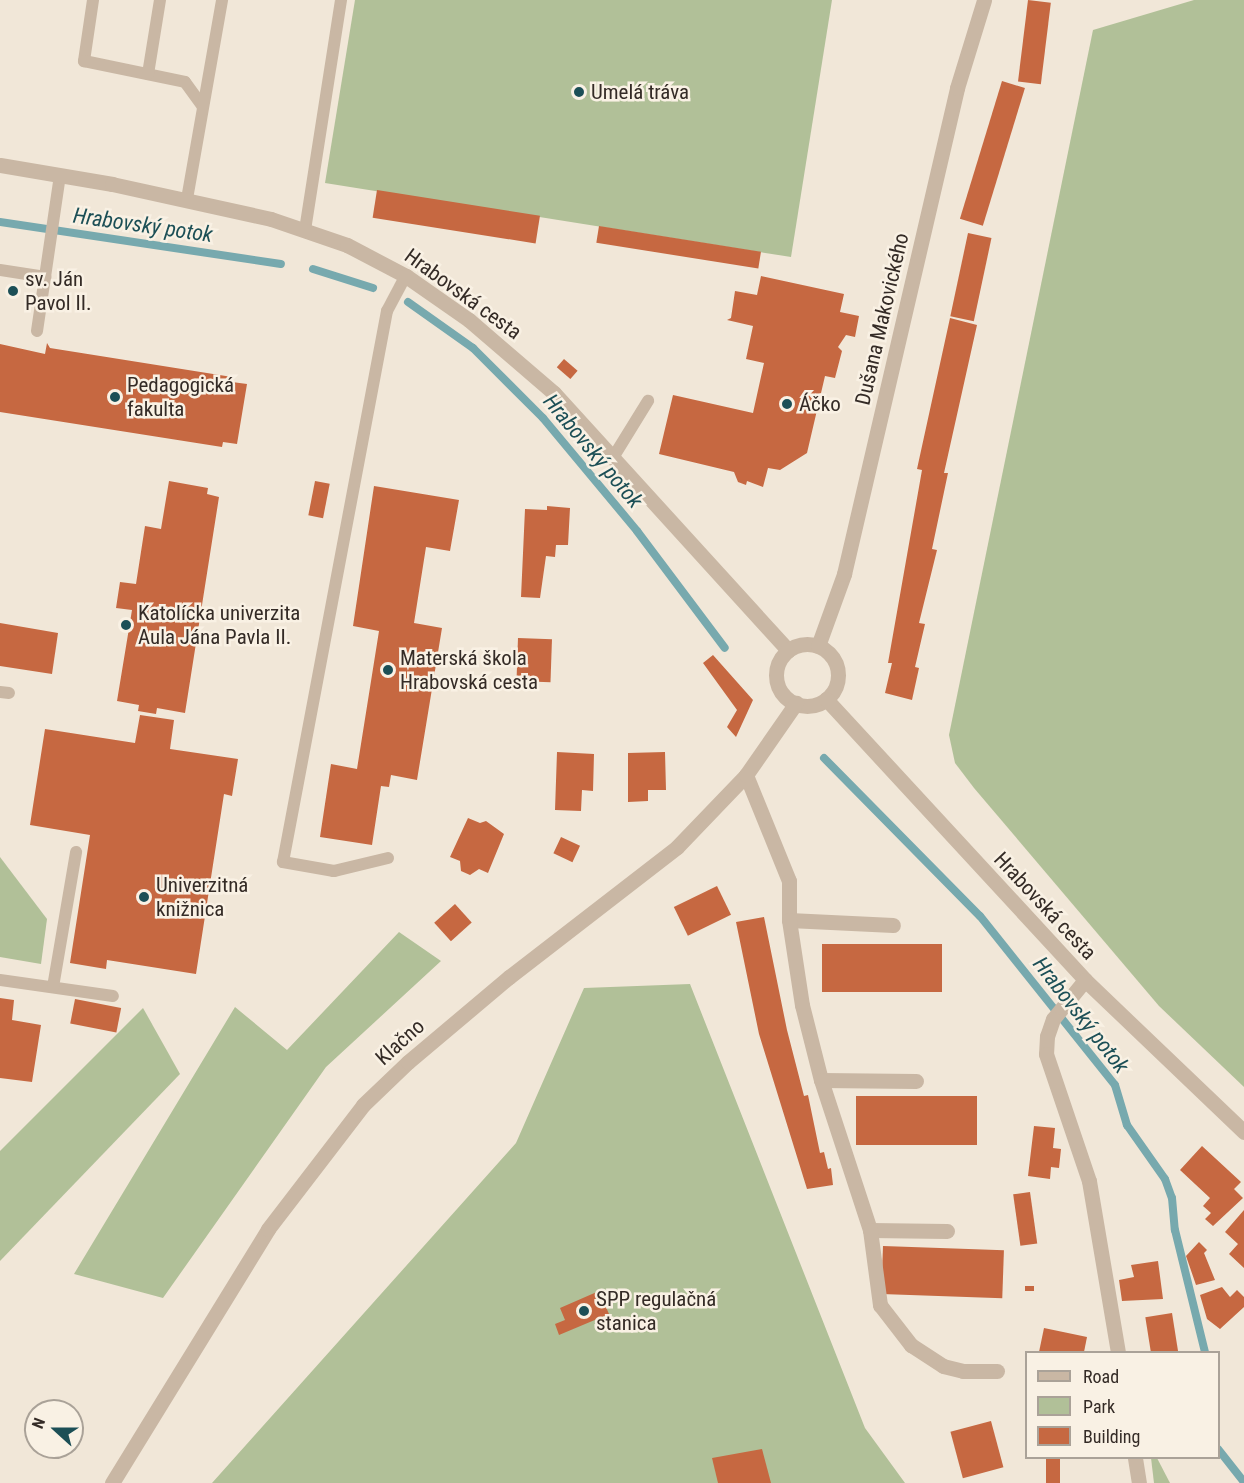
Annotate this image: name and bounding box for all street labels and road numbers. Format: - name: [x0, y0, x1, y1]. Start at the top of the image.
- street label: Dušana Makovického: [850, 230, 914, 408]
- street label: Hrabovská cesta: [400, 243, 526, 345]
- street label: Hrabovská cesta: [989, 847, 1101, 965]
- street label: Klačno: [370, 1014, 430, 1070]

